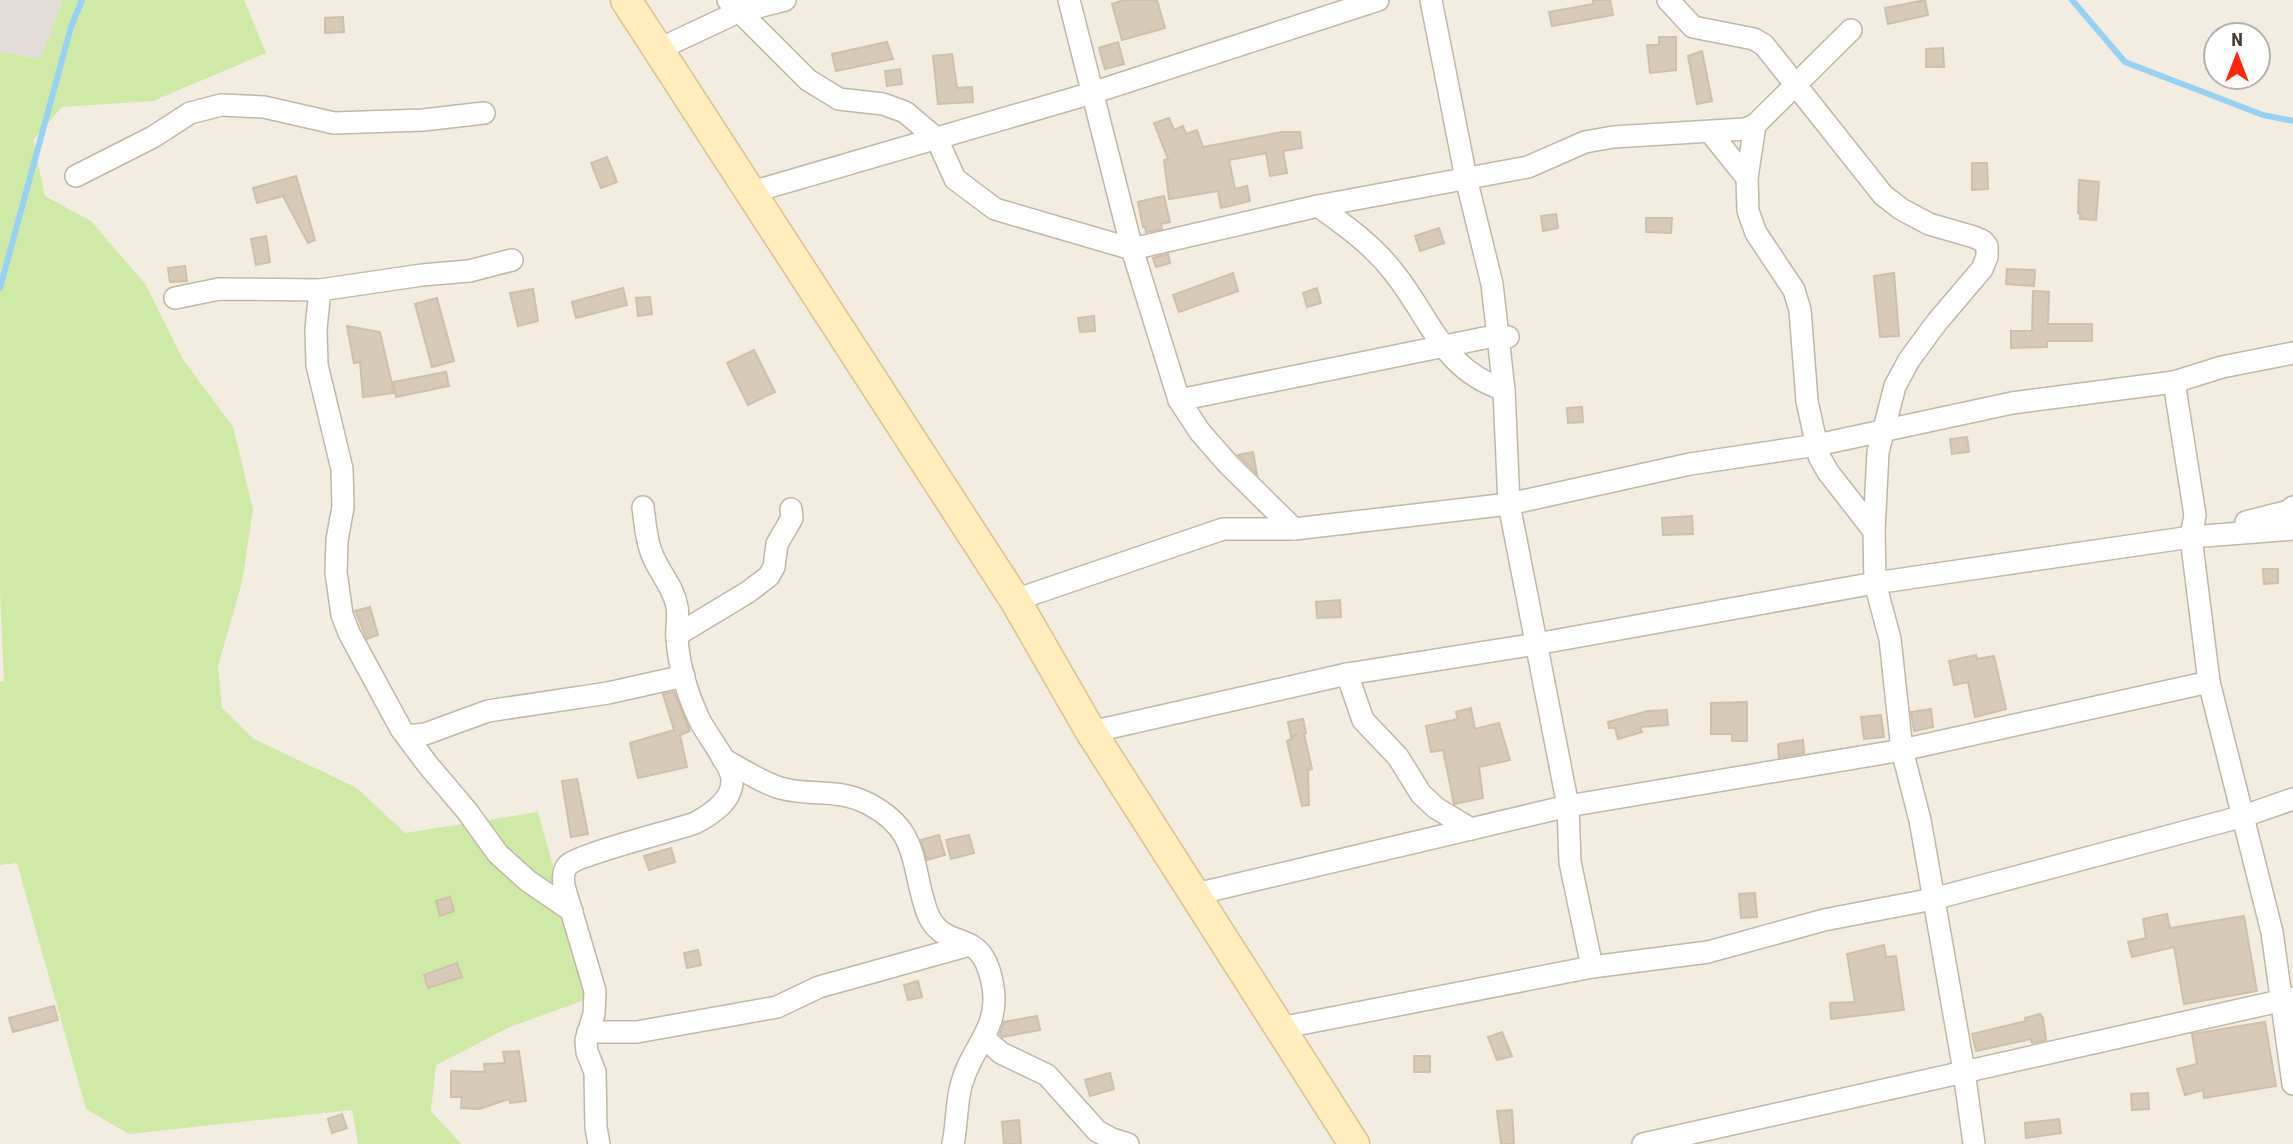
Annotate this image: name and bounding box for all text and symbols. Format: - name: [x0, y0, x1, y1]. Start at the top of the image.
- north arrow: [2202, 21, 2272, 91]
- text: N: [2231, 28, 2243, 51]

